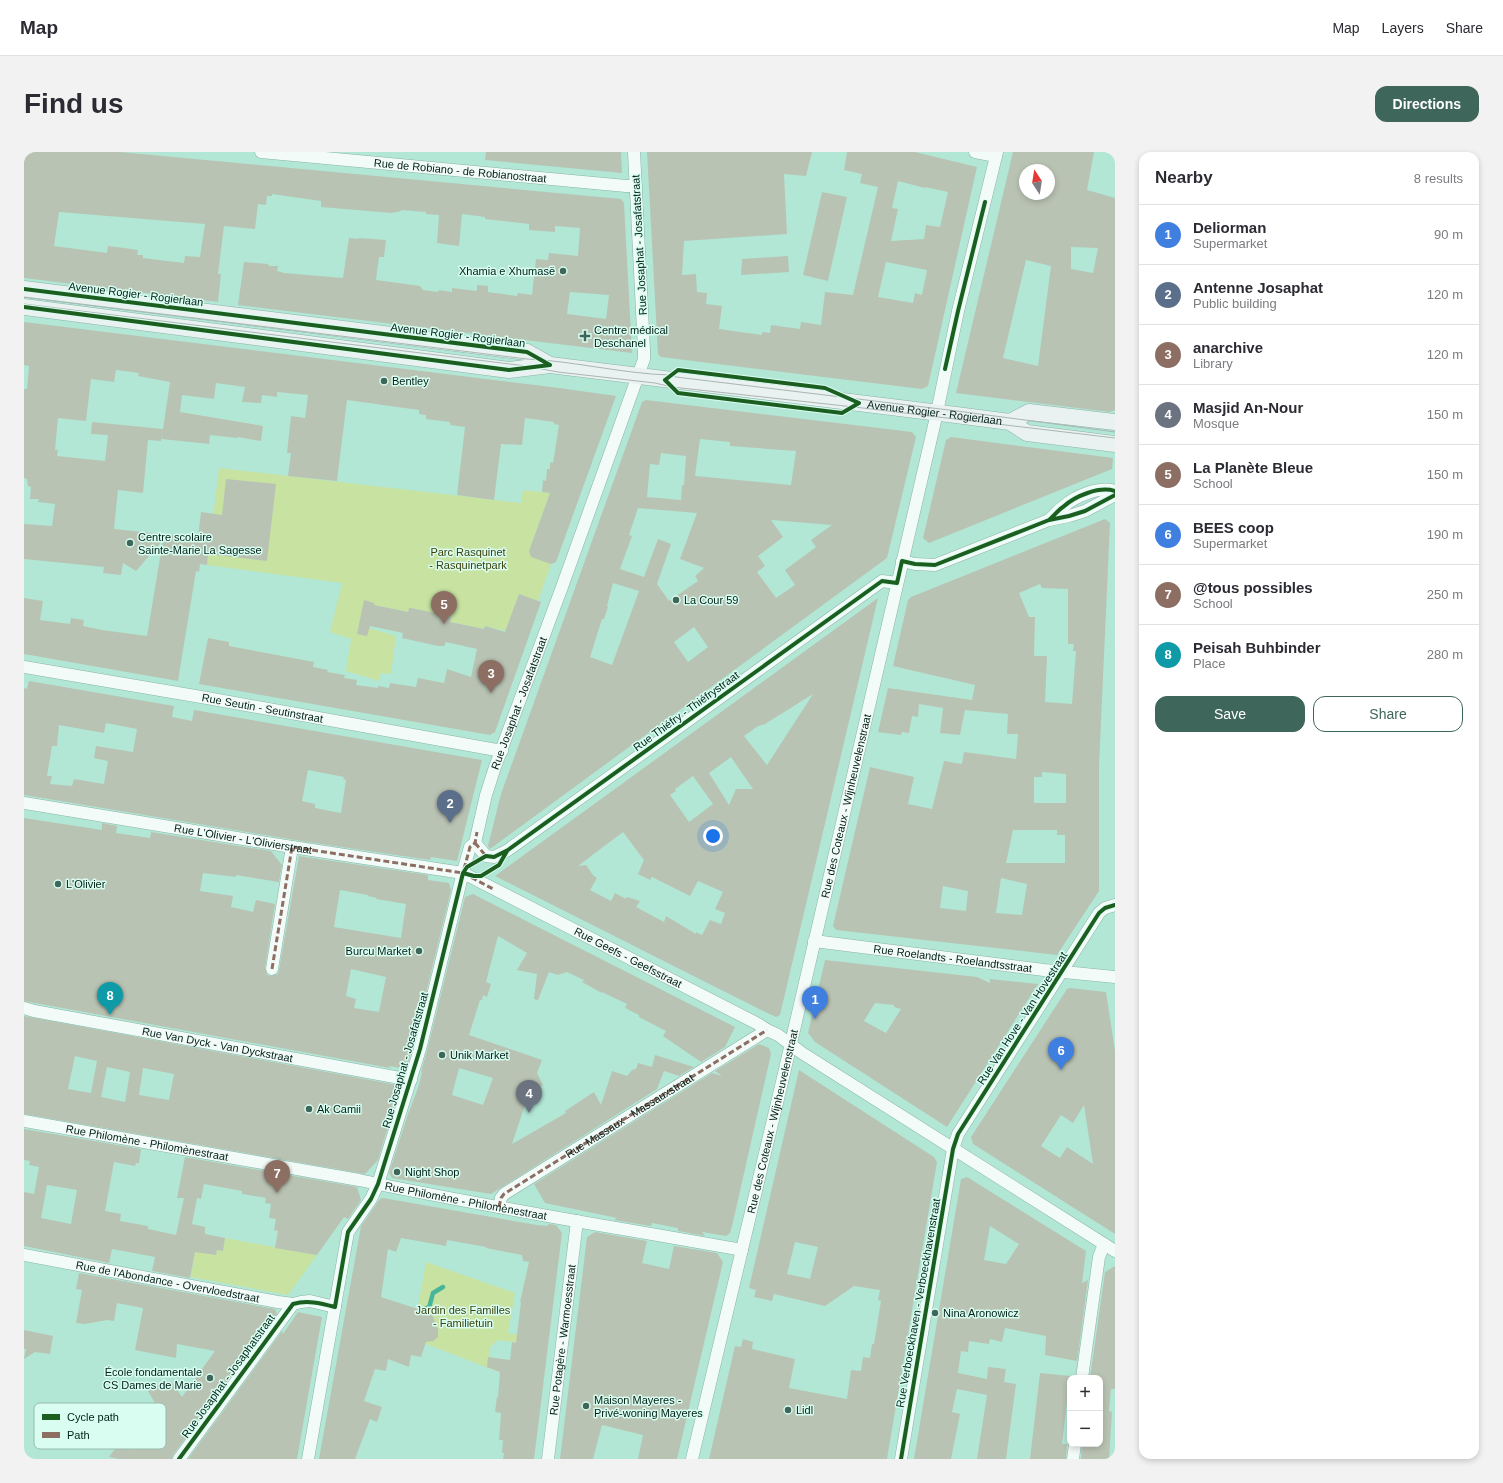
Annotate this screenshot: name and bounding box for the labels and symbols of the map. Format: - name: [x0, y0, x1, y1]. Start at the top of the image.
- street label: Rue de Robiano - de Robianostraat: [373, 157, 547, 185]
- north arrow: [1019, 164, 1055, 200]
- street label: Rue Josaphat - Josafatstraat: [629, 174, 649, 316]
- place label: Xhamia e Xhumasë: [459, 265, 555, 277]
- marker: Xhamia e Xhumasë: [558, 266, 568, 276]
- street label: Avenue Rogier - Rogierlaan: [68, 280, 204, 308]
- street label: Avenue Rogier - Rogierlaan: [390, 321, 526, 349]
- place label: Centre médical Deschanel: [594, 324, 668, 349]
- marker: Centre médical Deschanel: [579, 330, 591, 342]
- place label: Bentley: [392, 375, 429, 387]
- marker: Bentley: [379, 376, 389, 386]
- street label: Avenue Rogier - Rogierlaan: [867, 398, 1003, 427]
- place label: Centre scolaire Sainte-Marie La Sagesse: [138, 531, 262, 556]
- marker: Centre scolaire Sainte-Marie La Sagesse: [125, 538, 135, 548]
- park label: Parc Rasquinet - Rasquinetpark: [429, 546, 507, 571]
- pin: 5: [431, 591, 457, 624]
- place label: La Cour 59: [684, 594, 738, 606]
- marker: La Cour 59: [671, 595, 681, 605]
- street label: Rue Josaphat - Josafatstraat: [489, 635, 549, 771]
- pin: 3: [478, 660, 504, 693]
- street label: Rue Thiéfry - Thiéfrystraat: [631, 669, 741, 753]
- street label: Rue Seutin - Seutinstraat: [201, 691, 324, 725]
- street label: Rue des Coteaux - Wijnheuvelenstraat: [819, 713, 873, 899]
- pin: 2: [437, 790, 463, 823]
- street label: Rue L'Olivier - L'Olivierstraat: [173, 822, 313, 856]
- your location: [703, 826, 723, 846]
- place label: L'Olivier: [66, 878, 106, 890]
- marker: L'Olivier: [53, 879, 63, 889]
- street label: Rue Geefs - Geefsstraat: [572, 925, 684, 990]
- street label: Rue Roelandts - Roelandtsstraat: [873, 943, 1033, 974]
- place label: Burcu Market: [346, 945, 411, 957]
- marker: Burcu Market: [414, 946, 424, 956]
- street label: Rue Van Hove - Van Hovestraat: [975, 950, 1069, 1086]
- pin: 8: [97, 982, 123, 1015]
- pin: 1: [802, 986, 828, 1019]
- street label: Rue Josaphat - Josafatstraat: [380, 991, 430, 1129]
- street label: Rue Van Dyck - Van Dyckstraat: [141, 1025, 294, 1064]
- street label: Rue des Coteaux - Wijnheuvelenstraat: [745, 1028, 800, 1215]
- pin: 6: [1048, 1037, 1074, 1070]
- place label: Unik Market: [450, 1049, 509, 1061]
- marker: Unik Market: [437, 1050, 447, 1060]
- street label: Rue Massaux - Massauxstraat: [563, 1071, 696, 1160]
- pin: 4: [516, 1080, 542, 1113]
- place label: Ak Camii: [317, 1103, 361, 1115]
- marker: Ak Camii: [304, 1104, 314, 1114]
- street label: Rue Philomène - Philomènestraat: [65, 1122, 229, 1163]
- pin: 7: [264, 1160, 290, 1193]
- place label: Night Shop: [405, 1166, 459, 1178]
- marker: Night Shop: [392, 1167, 402, 1177]
- street label: Rue Philomène - Philomènestraat: [384, 1180, 548, 1222]
- street label: Rue Verboeckhaven - Verboeckhavenstraat: [894, 1197, 942, 1409]
- street label: Rue de l'Abondance - Overvloedstraat: [75, 1259, 260, 1304]
- street label: Rue Potagère - Warmoesstraat: [547, 1264, 578, 1416]
- park label: Jardin des Familles - Familietuin: [416, 1304, 511, 1329]
- place label: Nina Aronowicz: [943, 1307, 1019, 1319]
- marker: Nina Aronowicz: [930, 1308, 940, 1318]
- street label: Rue Josaphat - Josaphatstraat: [179, 1312, 277, 1440]
- place label: École fondamentale CS Dames de Marie: [103, 1366, 202, 1391]
- marker: École fondamentale CS Dames de Marie: [205, 1373, 215, 1383]
- place label: Maison Mayeres - Privé-woning Mayeres: [594, 1394, 703, 1419]
- marker: Maison Mayeres - Privé-woning Mayeres: [581, 1401, 591, 1411]
- legend: [34, 1403, 166, 1449]
- place label: Lidl: [796, 1404, 813, 1416]
- marker: Lidl: [783, 1405, 793, 1415]
- text: Cycle path: [67, 1411, 119, 1423]
- text: Path: [67, 1429, 90, 1441]

